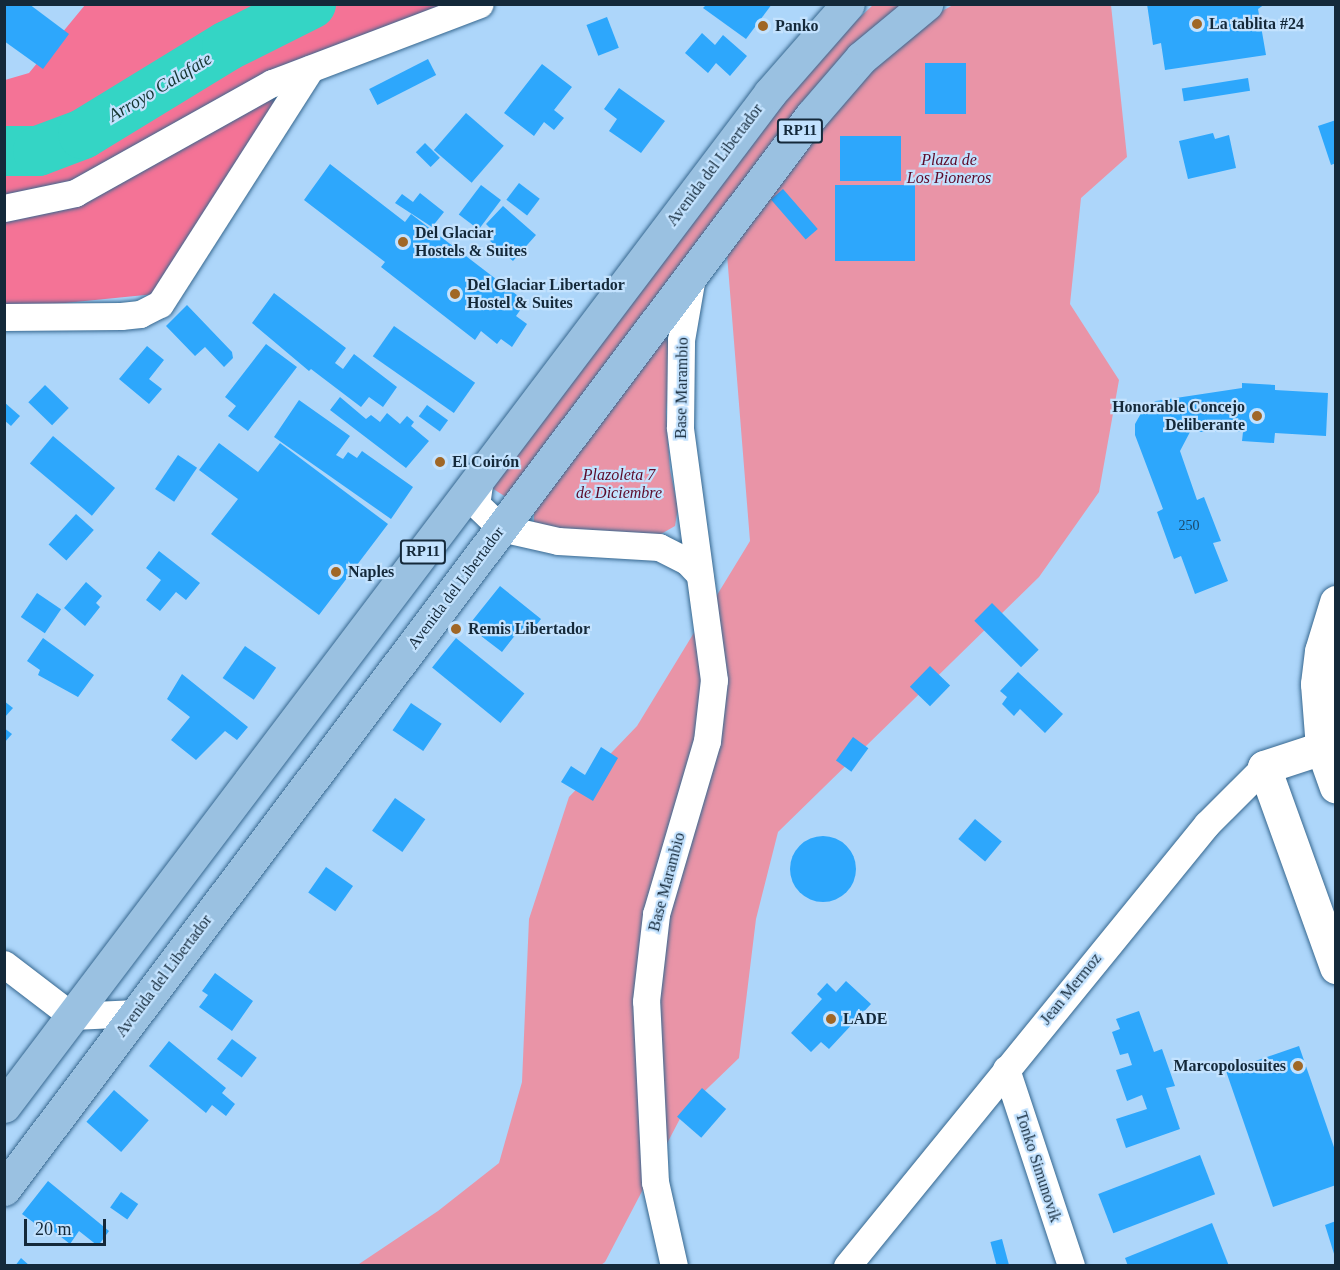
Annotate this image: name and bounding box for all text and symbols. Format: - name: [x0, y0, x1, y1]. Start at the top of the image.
- place label: La tablita #24: [1209, 14, 1304, 34]
- place label: Panko: [775, 16, 819, 36]
- marker: La tablita #24: [1190, 17, 1204, 31]
- marker: Panko: [756, 19, 770, 33]
- water label: Arroyo Calafate: [104, 48, 216, 126]
- street label: Avenida del Libertador: [663, 100, 767, 230]
- road number: RP11: [776, 119, 824, 143]
- park label: Plaza de Los Pioneros: [907, 150, 991, 188]
- place label: Del Glaciar Hostels & Suites: [415, 223, 527, 261]
- marker: Del Glaciar Hostels & Suites: [396, 235, 410, 249]
- place label: Del Glaciar Libertador Hostel & Suites: [467, 275, 625, 313]
- marker: Del Glaciar Libertador Hostel & Suites: [448, 287, 462, 301]
- street label: Base Marambio: [672, 337, 692, 439]
- place label: Honorable Concejo Deliberante: [1112, 397, 1245, 435]
- marker: Honorable Concejo Deliberante: [1250, 409, 1264, 423]
- place label: El Coirón: [452, 452, 519, 472]
- marker: El Coirón: [433, 455, 447, 469]
- park label: Plazoleta 7 de Diciembre: [576, 465, 662, 503]
- house number: 250: [1178, 518, 1200, 534]
- street label: Avenida del Libertador: [404, 523, 508, 653]
- road number: RP11: [399, 540, 447, 564]
- place label: Naples: [348, 562, 394, 582]
- marker: Naples: [329, 565, 343, 579]
- place label: Remis Libertador: [468, 619, 590, 639]
- marker: Remis Libertador: [449, 622, 463, 636]
- street label: Base Marambio: [645, 830, 689, 934]
- street label: Avenida del Libertador: [112, 911, 216, 1041]
- street label: Jean Mermoz: [1036, 949, 1106, 1029]
- place label: LADE: [843, 1009, 887, 1029]
- marker: LADE: [824, 1012, 838, 1026]
- place label: Marcopolosuites: [1173, 1056, 1286, 1076]
- marker: Marcopolosuites: [1291, 1059, 1305, 1073]
- street label: Tonko Simunovik: [1011, 1109, 1065, 1225]
- scale bar: [27, 1207, 110, 1245]
- text: 20 m: [35, 1219, 72, 1239]

